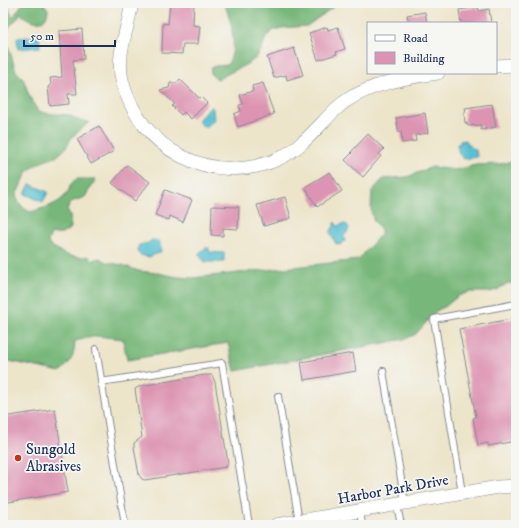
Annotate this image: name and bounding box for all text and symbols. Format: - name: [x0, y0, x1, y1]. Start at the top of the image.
- scale bar: [24, 22, 115, 48]
- legend: [367, 22, 497, 74]
- text: 50 m: [30, 29, 54, 44]
- text: Road: [403, 31, 428, 46]
- text: Building: [403, 51, 444, 66]
- place label: Sungold Abrasives: [26, 440, 81, 476]
- marker: Sungold Abrasives: [13, 453, 23, 463]
- street label: Harbor Park Drive: [336, 470, 450, 509]

